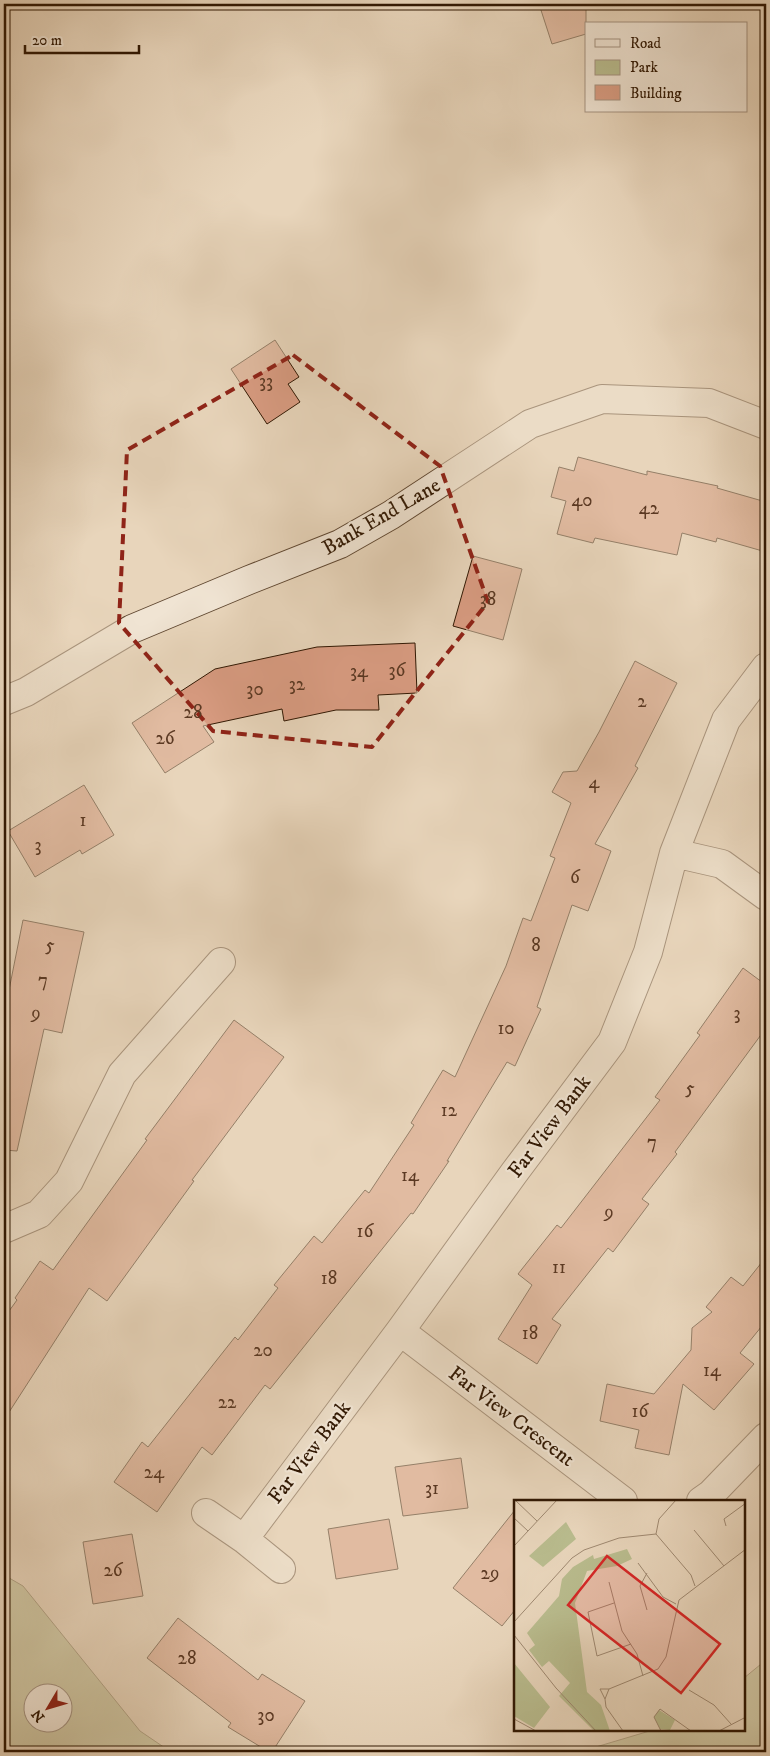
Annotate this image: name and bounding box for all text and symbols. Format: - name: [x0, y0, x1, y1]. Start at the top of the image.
- scale bar: [25, 22, 139, 54]
- legend: [585, 22, 748, 112]
- text: 20 m: [32, 31, 62, 50]
- text: Road: [630, 34, 662, 53]
- text: Park: [630, 58, 659, 77]
- text: Building: [630, 84, 682, 103]
- house number: 33: [259, 370, 273, 393]
- street label: Bank End Lane: [318, 472, 446, 561]
- house number: 40: [571, 489, 593, 512]
- house number: 42: [639, 497, 660, 520]
- house number: 38: [480, 588, 496, 611]
- house number: 36: [389, 659, 407, 682]
- house number: 34: [350, 660, 369, 683]
- house number: 32: [289, 673, 306, 696]
- house number: 30: [246, 678, 264, 701]
- house number: 2: [637, 690, 647, 713]
- house number: 28: [184, 701, 202, 724]
- house number: 26: [155, 727, 176, 750]
- house number: 4: [589, 771, 601, 794]
- house number: 1: [80, 809, 87, 832]
- house number: 3: [34, 834, 42, 857]
- house number: 6: [570, 866, 581, 889]
- house number: 5: [45, 934, 55, 957]
- house number: 8: [531, 934, 541, 957]
- house number: 7: [38, 969, 48, 992]
- house number: 9: [30, 1002, 41, 1025]
- house number: 3: [733, 1002, 741, 1025]
- house number: 10: [497, 1017, 515, 1040]
- street label: Far View Bank: [503, 1070, 597, 1183]
- house number: 5: [685, 1077, 695, 1100]
- house number: 12: [441, 1099, 458, 1122]
- house number: 7: [647, 1131, 657, 1154]
- house number: 14: [401, 1164, 420, 1187]
- house number: 9: [603, 1201, 614, 1224]
- house number: 16: [357, 1220, 375, 1243]
- house number: 11: [552, 1256, 566, 1279]
- house number: 18: [321, 1267, 337, 1290]
- house number: 18: [522, 1322, 538, 1345]
- house number: 20: [253, 1339, 273, 1362]
- house number: 14: [703, 1359, 722, 1382]
- street label: Far View Crescent: [443, 1361, 580, 1473]
- house number: 22: [218, 1391, 237, 1414]
- street label: Far View Bank: [263, 1396, 357, 1509]
- house number: 16: [632, 1400, 650, 1423]
- house number: 24: [144, 1461, 165, 1484]
- house number: 31: [425, 1477, 439, 1500]
- inset map: [514, 1500, 745, 1731]
- house number: 26: [103, 1559, 124, 1582]
- house number: 29: [481, 1562, 499, 1585]
- house number: 28: [178, 1647, 196, 1670]
- north arrow: [22, 1684, 72, 1734]
- house number: 30: [257, 1704, 275, 1727]
- text: N: [28, 1705, 49, 1725]

